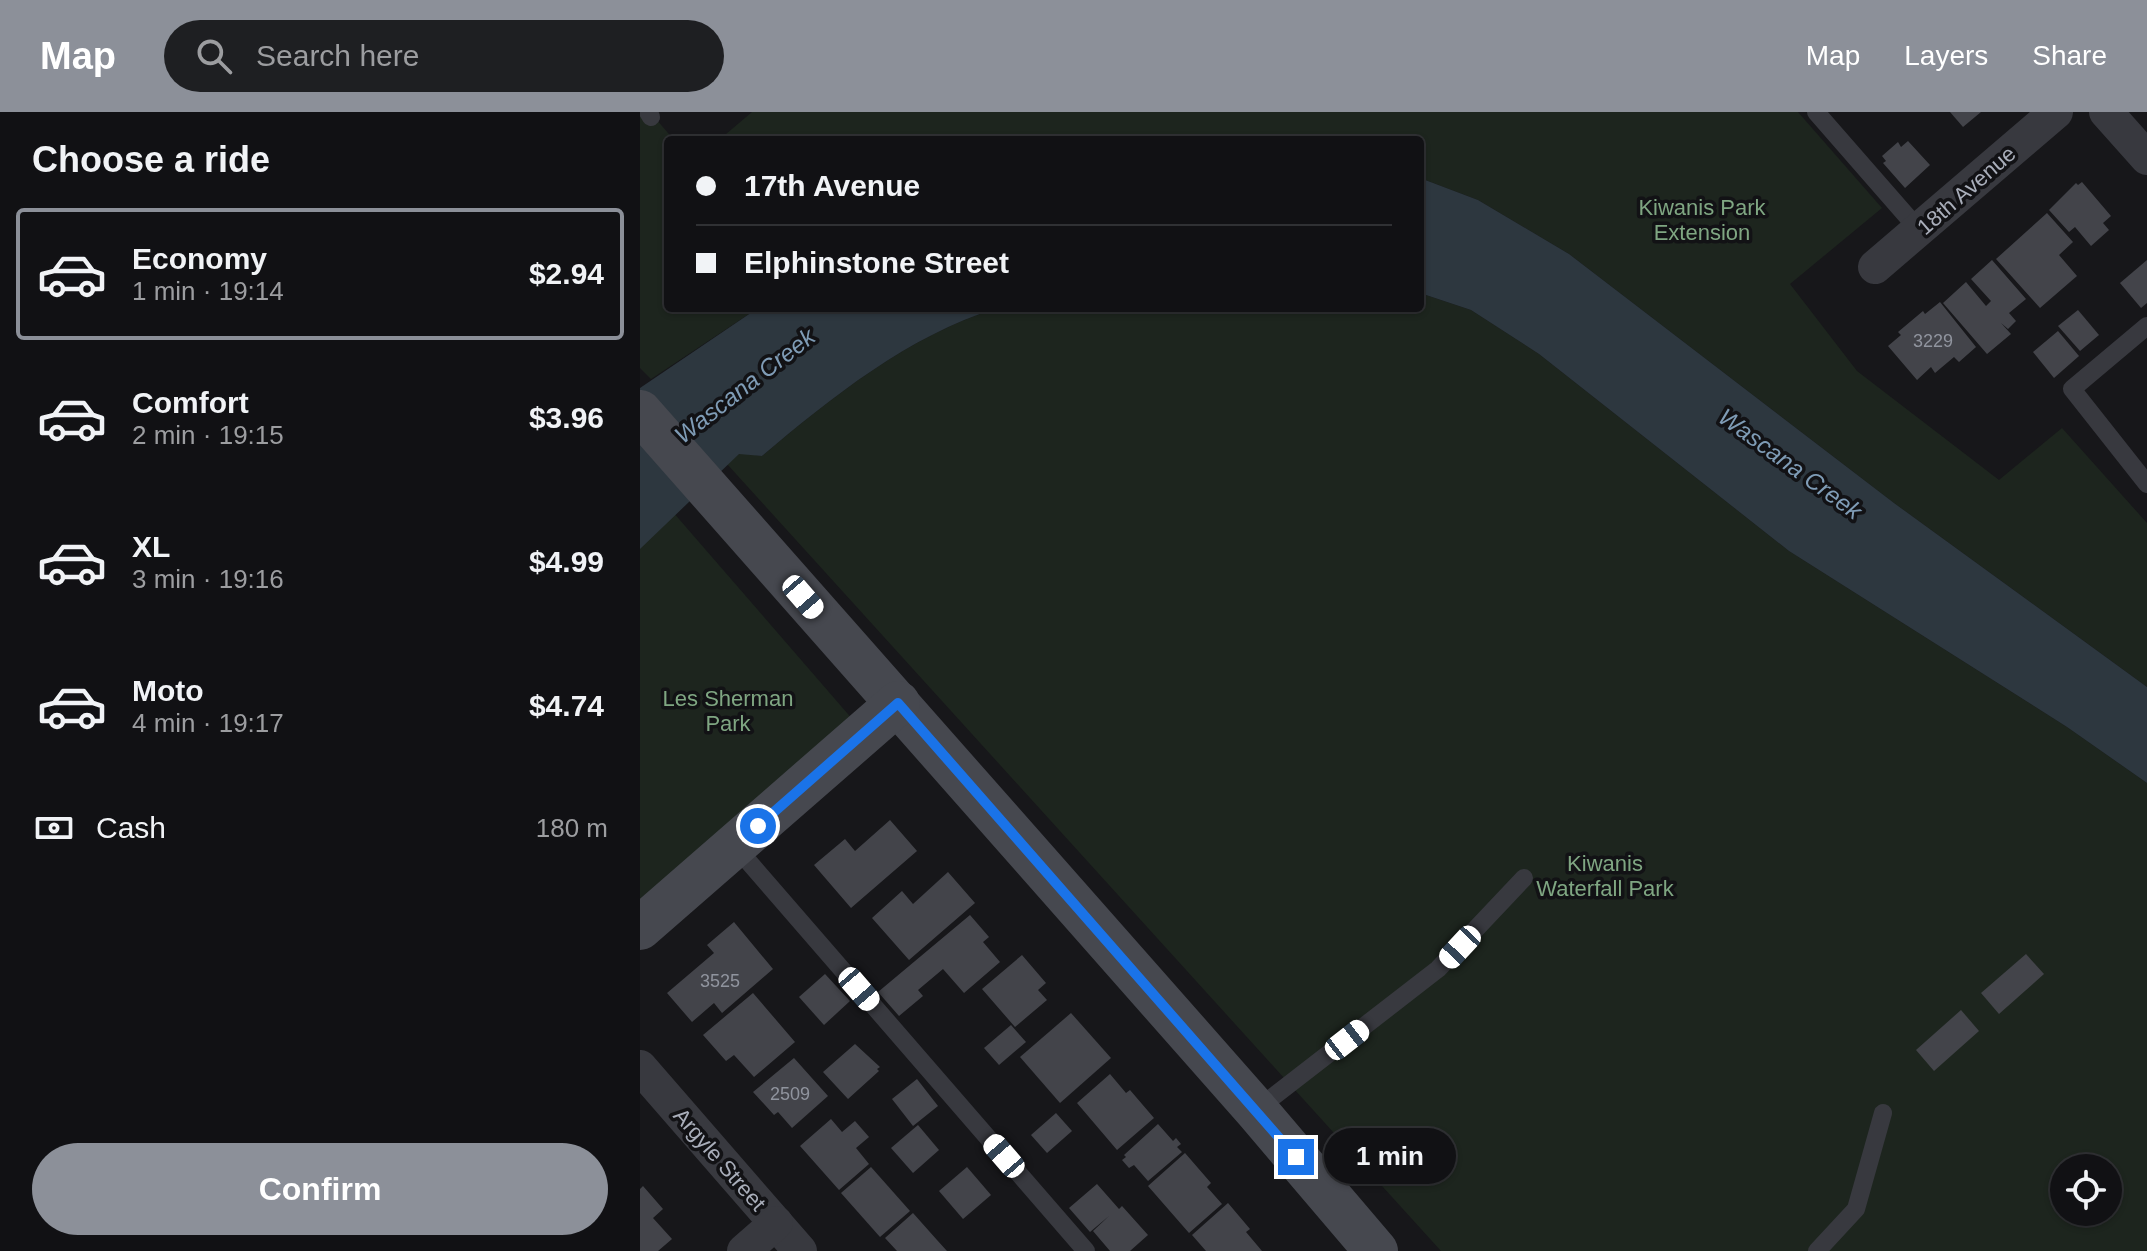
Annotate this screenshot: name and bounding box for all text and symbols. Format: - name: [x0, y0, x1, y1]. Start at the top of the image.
- search box: [164, 20, 724, 92]
- icon: search: [192, 34, 236, 78]
- text: Map: [40, 35, 116, 77]
- text: Search here: [256, 39, 419, 72]
- text: Map: [1806, 40, 1860, 71]
- text: Layers: [1904, 40, 1988, 71]
- text: Share: [2032, 40, 2107, 71]
- text: Choose a ride: [32, 139, 270, 180]
- street label: 18th Avenue: [1912, 141, 2021, 240]
- text: 17th Avenue: [744, 169, 920, 202]
- park label: Kiwanis Park Extension: [1638, 195, 1767, 245]
- icon: car: [36, 238, 108, 310]
- text: Economy: [132, 242, 267, 275]
- text: Elphinstone Street: [744, 246, 1009, 279]
- text: $2.94: [529, 257, 604, 290]
- text: 1 min · 19:14: [132, 276, 284, 306]
- water label: Wascana Creek: [669, 321, 822, 449]
- house number: 3229: [1913, 331, 1953, 351]
- icon: car: [36, 382, 108, 454]
- text: Comfort: [132, 386, 249, 419]
- text: $3.96: [529, 401, 604, 434]
- water label: Wascana Creek: [1713, 403, 1869, 526]
- text: 2 min · 19:15: [132, 420, 284, 450]
- icon: car: [36, 526, 108, 598]
- text: XL: [132, 530, 170, 563]
- text: $4.99: [529, 545, 604, 578]
- text: 3 min · 19:16: [132, 564, 284, 594]
- car: [778, 571, 828, 623]
- icon: car: [36, 670, 108, 742]
- text: Moto: [132, 674, 204, 707]
- park label: Les Sherman Park: [663, 686, 793, 736]
- text: $4.74: [529, 689, 604, 722]
- text: 4 min · 19:17: [132, 708, 284, 738]
- icon: cash: [32, 806, 76, 850]
- route start: [740, 808, 776, 844]
- text: Cash: [96, 811, 166, 844]
- text: 180 m: [536, 813, 608, 843]
- park label: Kiwanis Waterfall Park: [1536, 851, 1675, 901]
- car: [1435, 921, 1485, 973]
- car: [834, 963, 884, 1015]
- house number: 3525: [700, 971, 740, 991]
- car: [1321, 1016, 1373, 1064]
- house number: 2509: [770, 1084, 810, 1104]
- street label: Argyle Street: [668, 1103, 771, 1216]
- callout: 1 min: [1324, 1129, 1456, 1185]
- car: [979, 1130, 1029, 1182]
- route end: [1278, 1139, 1314, 1175]
- text: 1 min: [1356, 1141, 1424, 1171]
- button: Confirm: [32, 1143, 608, 1235]
- map controls: [2050, 1154, 2122, 1226]
- button: locate: [2050, 1154, 2122, 1226]

